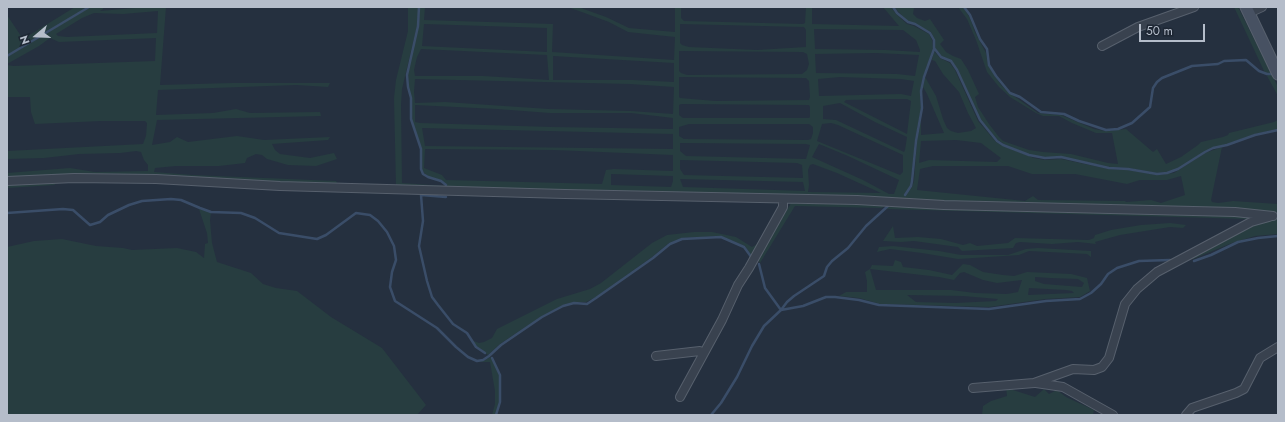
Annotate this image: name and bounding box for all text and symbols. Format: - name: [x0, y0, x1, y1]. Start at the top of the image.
- north arrow: [16, 16, 56, 56]
- scale bar: [1141, 16, 1207, 42]
- text: 50 m: [1146, 22, 1173, 40]
- text: N: [16, 33, 34, 47]

